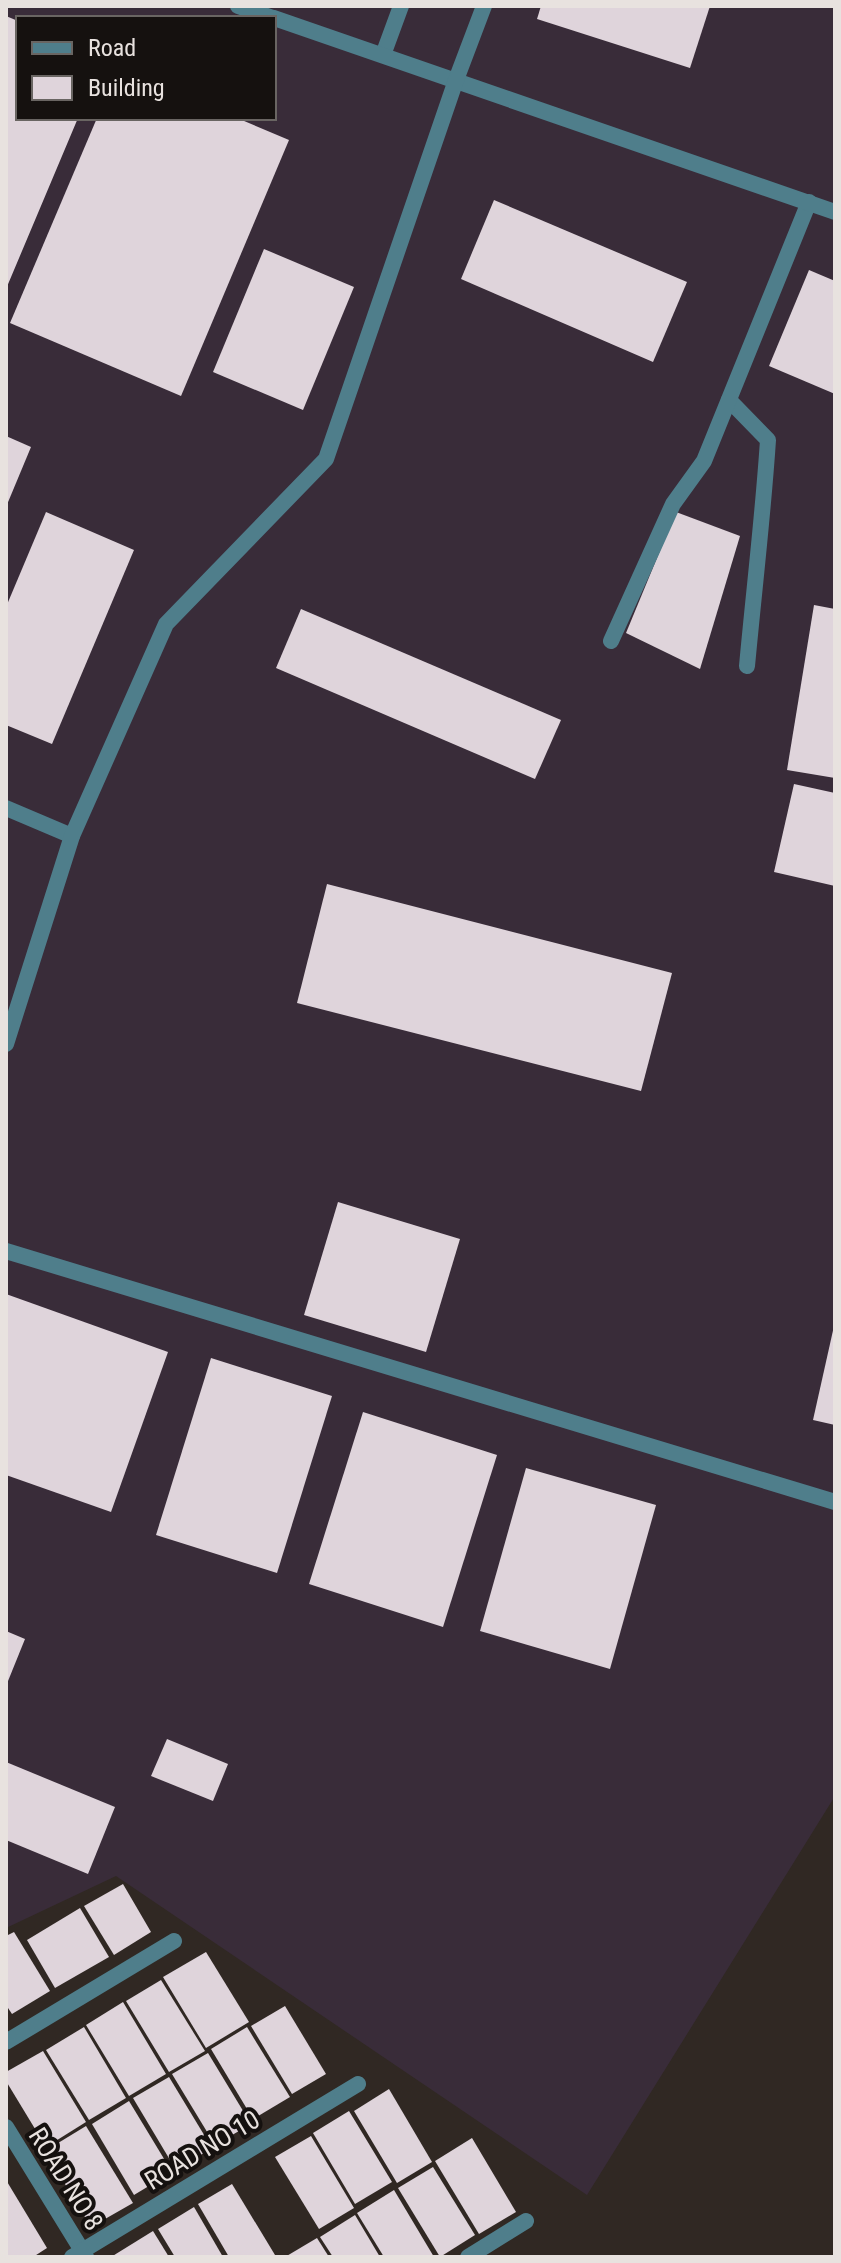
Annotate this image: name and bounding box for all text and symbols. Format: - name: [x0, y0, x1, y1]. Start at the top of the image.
- legend: [16, 16, 276, 120]
- text: Road: [88, 34, 136, 62]
- text: Building: [88, 74, 165, 102]
- street label: ROAD NO 10: [139, 2104, 265, 2196]
- street label: ROAD NO 8: [23, 2122, 109, 2236]

